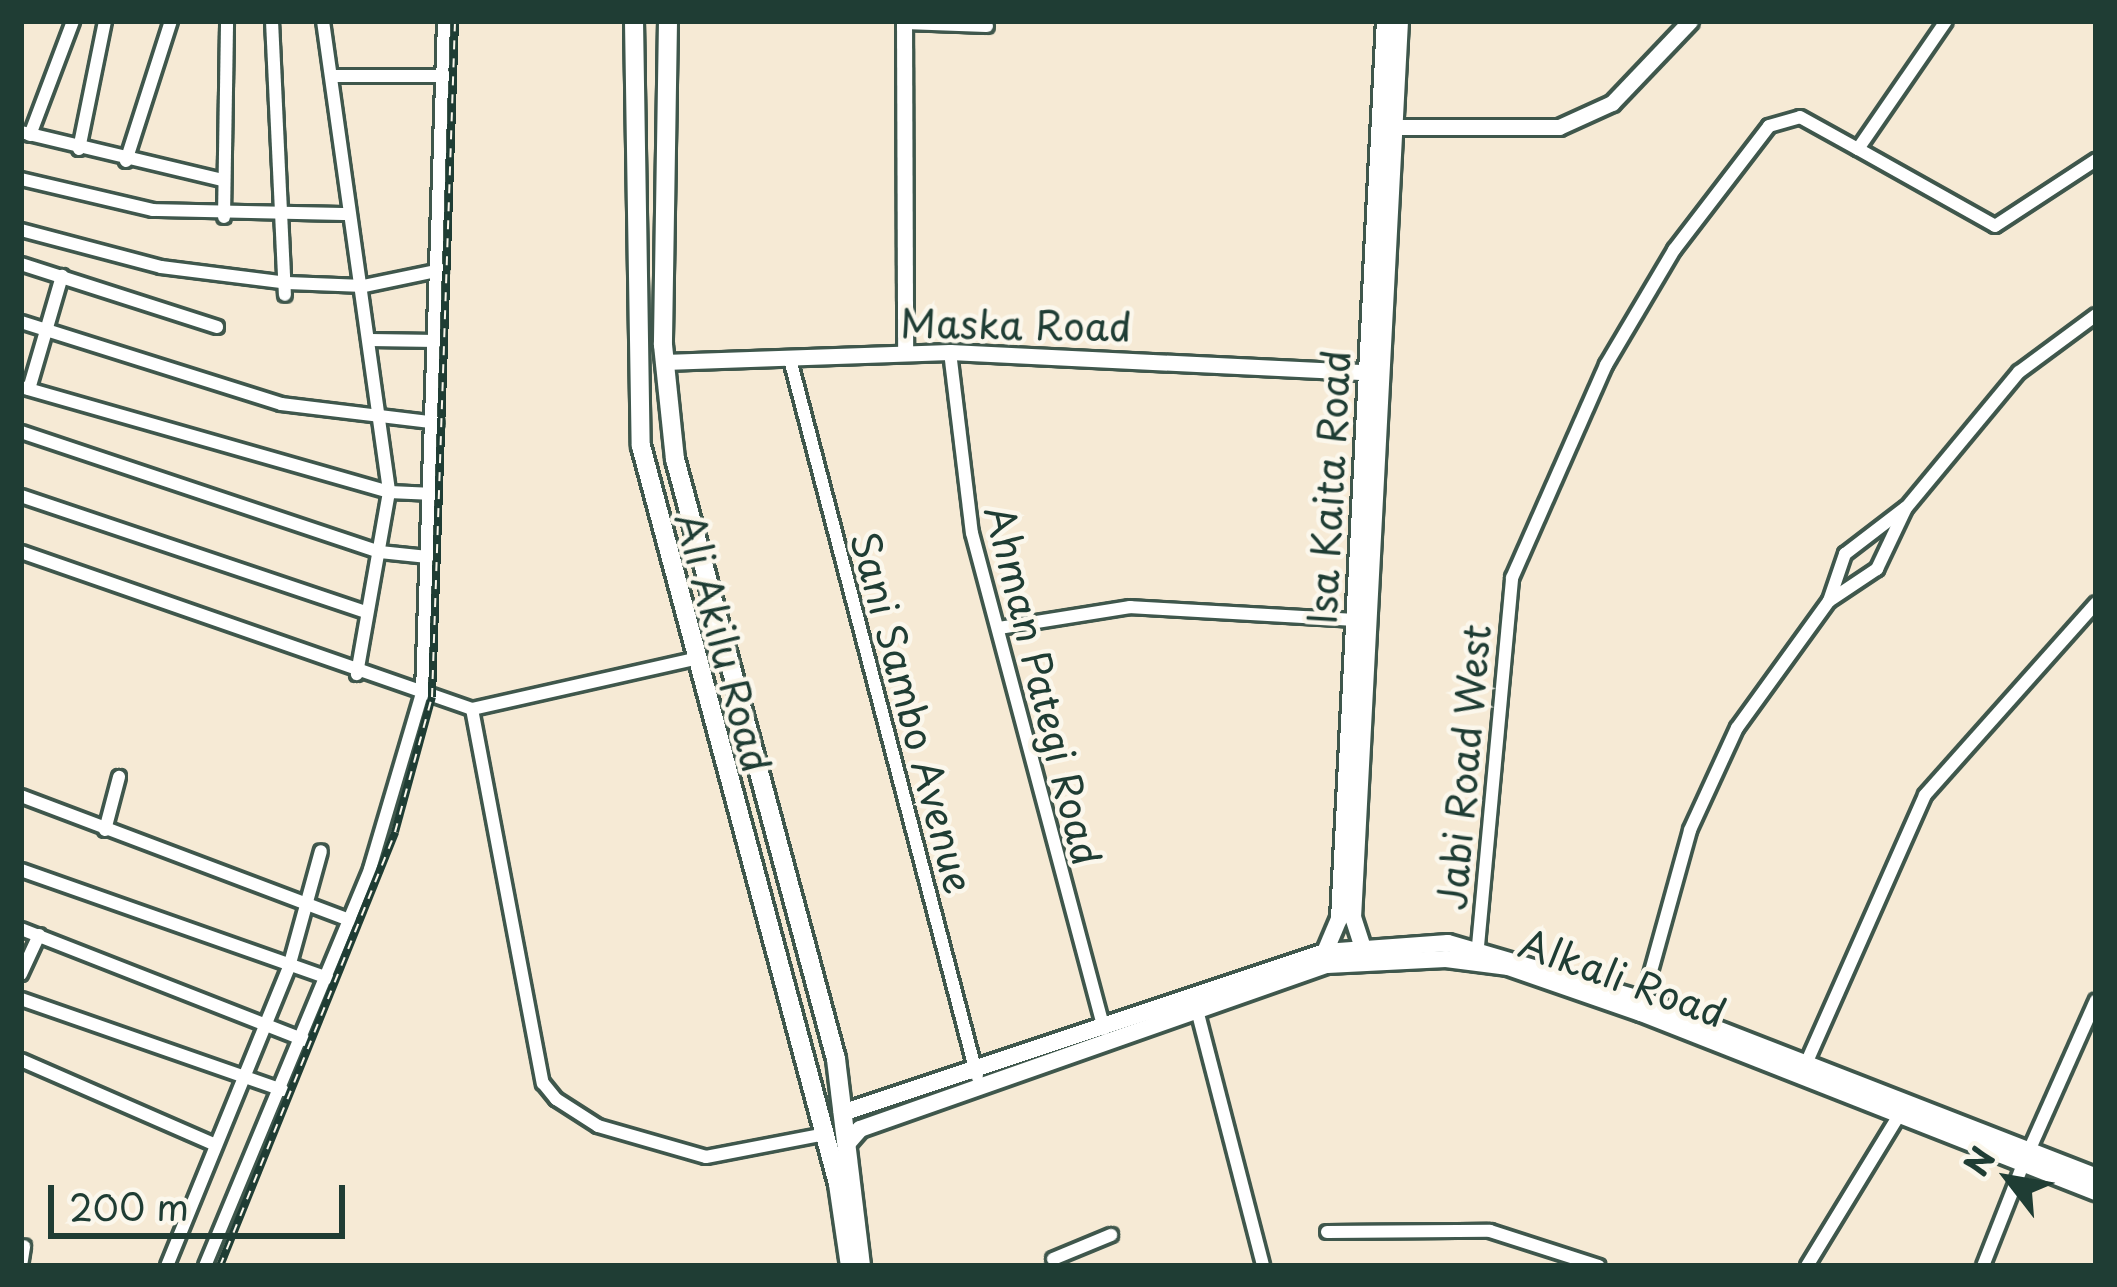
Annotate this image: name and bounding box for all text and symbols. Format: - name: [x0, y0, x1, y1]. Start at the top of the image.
- street label: Maska Road: [900, 299, 1132, 349]
- street label: Isa Kaita Road: [1297, 347, 1359, 627]
- street label: Ahman Pategi Road: [976, 499, 1112, 871]
- street label: Ali Akilu Road: [667, 508, 781, 776]
- street label: Sani Sambo Avenue: [842, 526, 984, 898]
- street label: Jabi Road West: [1427, 620, 1499, 914]
- street label: Alkali Road: [1512, 918, 1734, 1036]
- north arrow: [1949, 1119, 2069, 1239]
- text: N: [1950, 1136, 2006, 1185]
- scale bar: [54, 1161, 351, 1235]
- text: 200 m: [69, 1179, 189, 1233]

